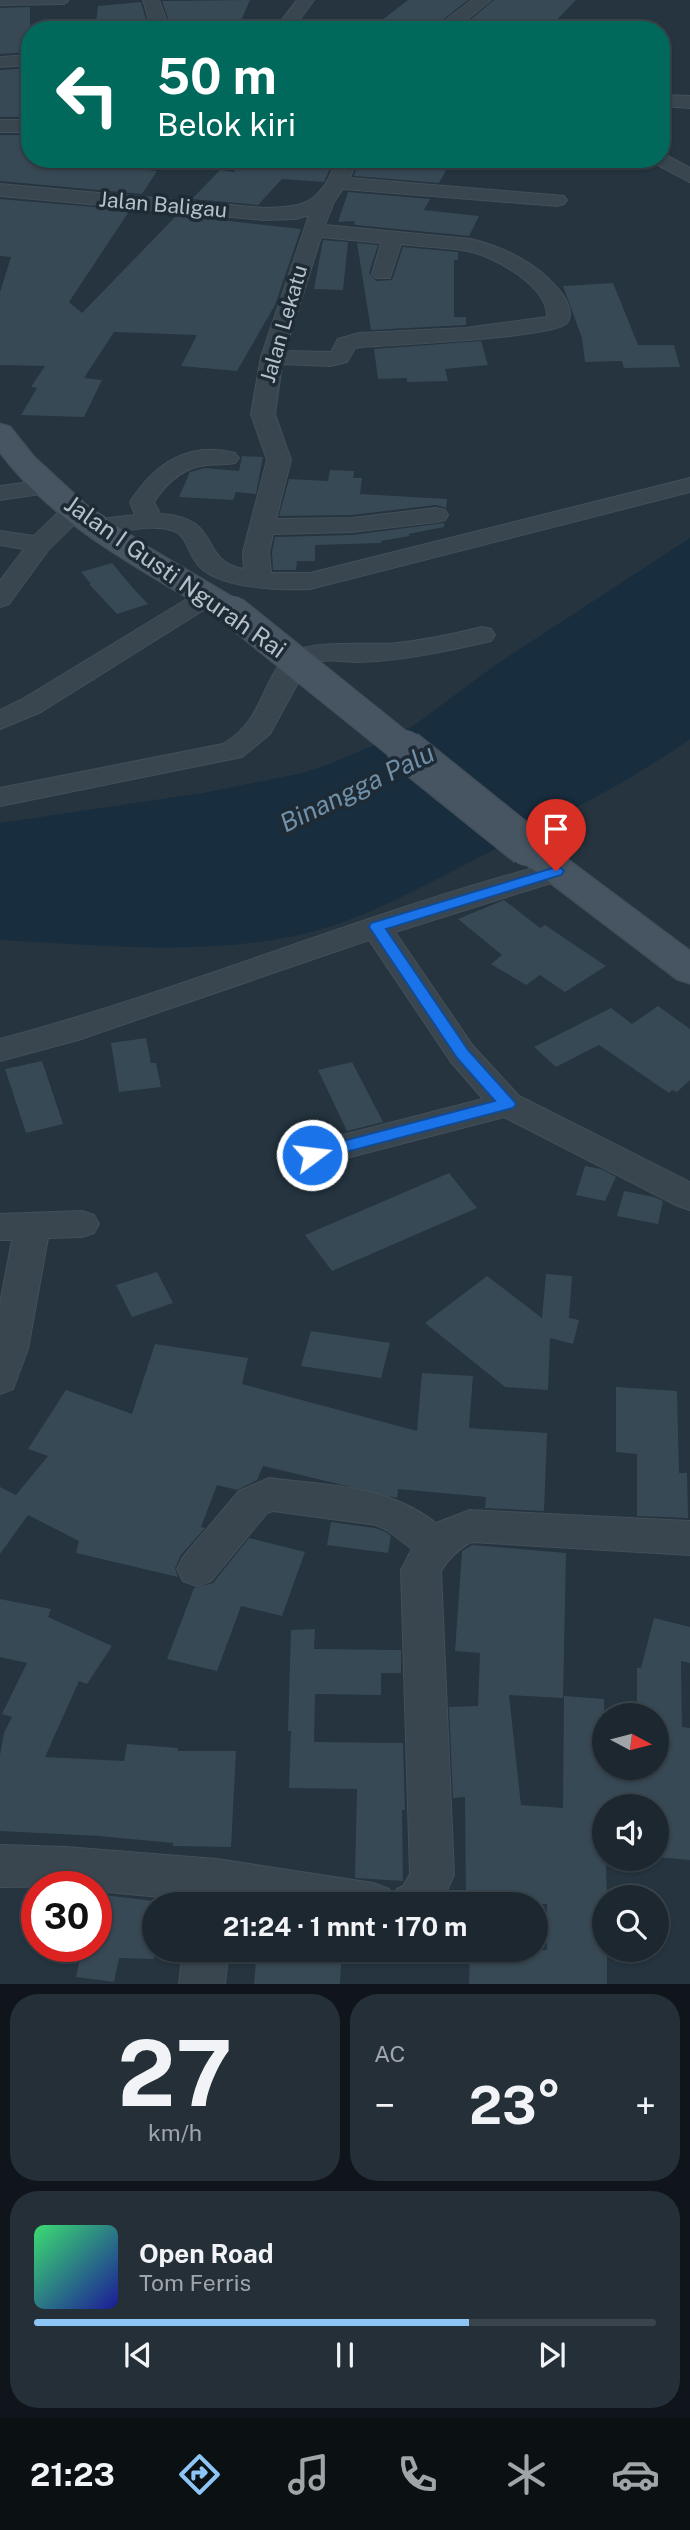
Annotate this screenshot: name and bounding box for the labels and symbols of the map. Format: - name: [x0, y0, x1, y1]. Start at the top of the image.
- street label: Jalan Baligau: [98, 186, 228, 223]
- street label: Jalan Lekatu: [255, 262, 312, 386]
- street label: Jalan I Gusti Ngurah Rai: [60, 489, 292, 663]
- water label: Binangga Palu: [275, 737, 439, 838]
- pin: [526, 799, 586, 871]
- position arrow: [275, 1118, 349, 1192]
- north arrow: [592, 1703, 668, 1780]
- speed limit sign: 30: [21, 1871, 112, 1962]

